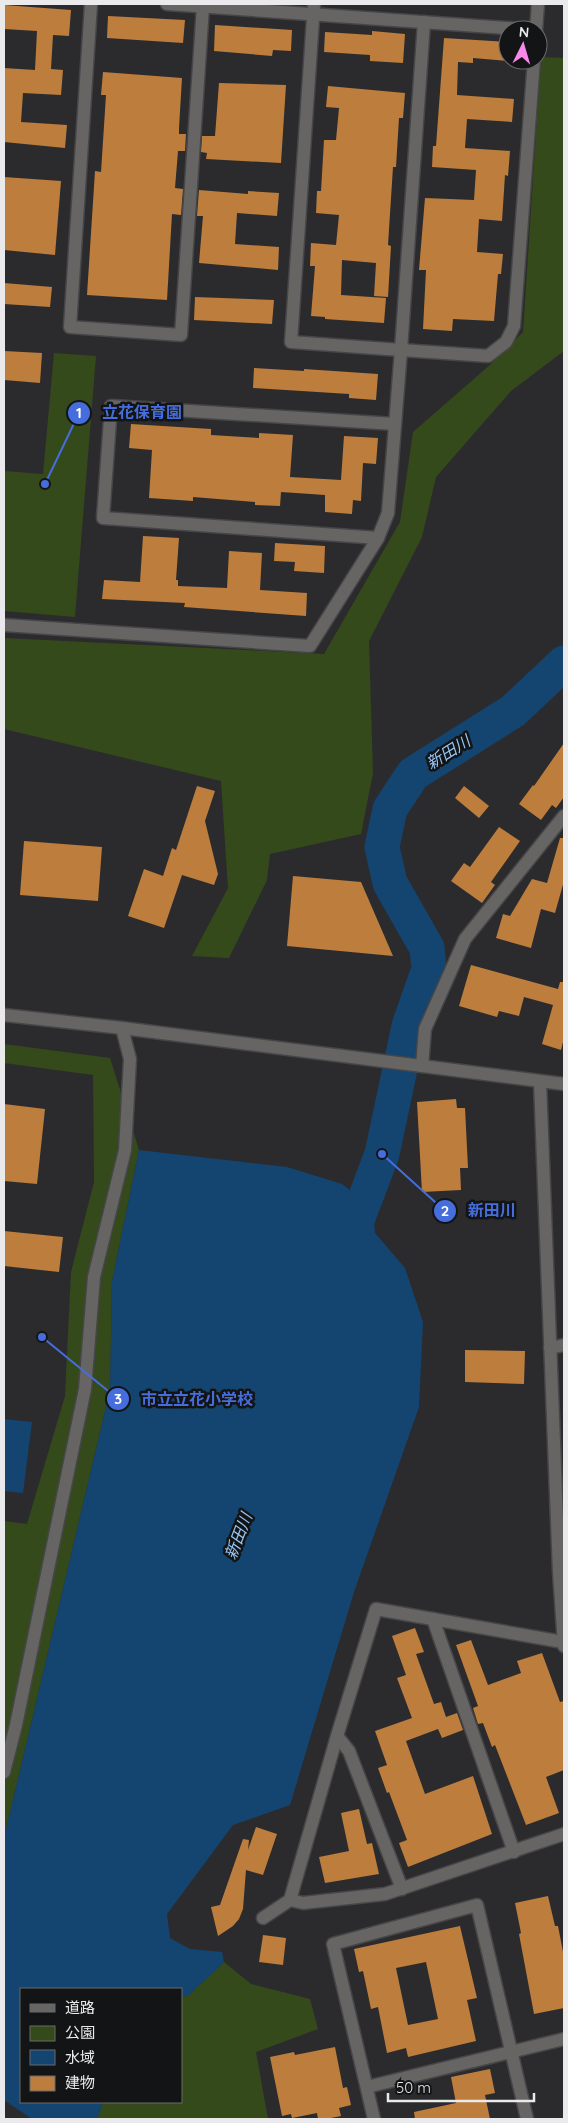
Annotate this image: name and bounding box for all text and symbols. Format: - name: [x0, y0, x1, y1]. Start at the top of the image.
- north arrow: [498, 20, 548, 70]
- text: N: [518, 23, 530, 41]
- callout: 立花保育園: [67, 397, 192, 428]
- text: 立花保育園: [102, 402, 182, 422]
- text: 1: [76, 403, 82, 422]
- water label: 新田川: [422, 730, 475, 773]
- callout: 新田川: [433, 1195, 526, 1226]
- text: 新田川: [468, 1200, 516, 1220]
- text: 2: [441, 1201, 449, 1220]
- callout: 市立立花小学校: [106, 1384, 263, 1415]
- text: 3: [114, 1389, 122, 1408]
- text: 市立立花小学校: [141, 1389, 253, 1409]
- water label: 新田川: [220, 1508, 257, 1562]
- legend: [20, 1988, 182, 2103]
- text: 道路: [65, 1998, 95, 2017]
- text: 公園: [65, 2023, 95, 2042]
- text: 水域: [65, 2048, 95, 2067]
- scale bar: [388, 2070, 534, 2102]
- text: 建物: [65, 2073, 95, 2092]
- text: 50 m: [396, 2078, 431, 2097]

